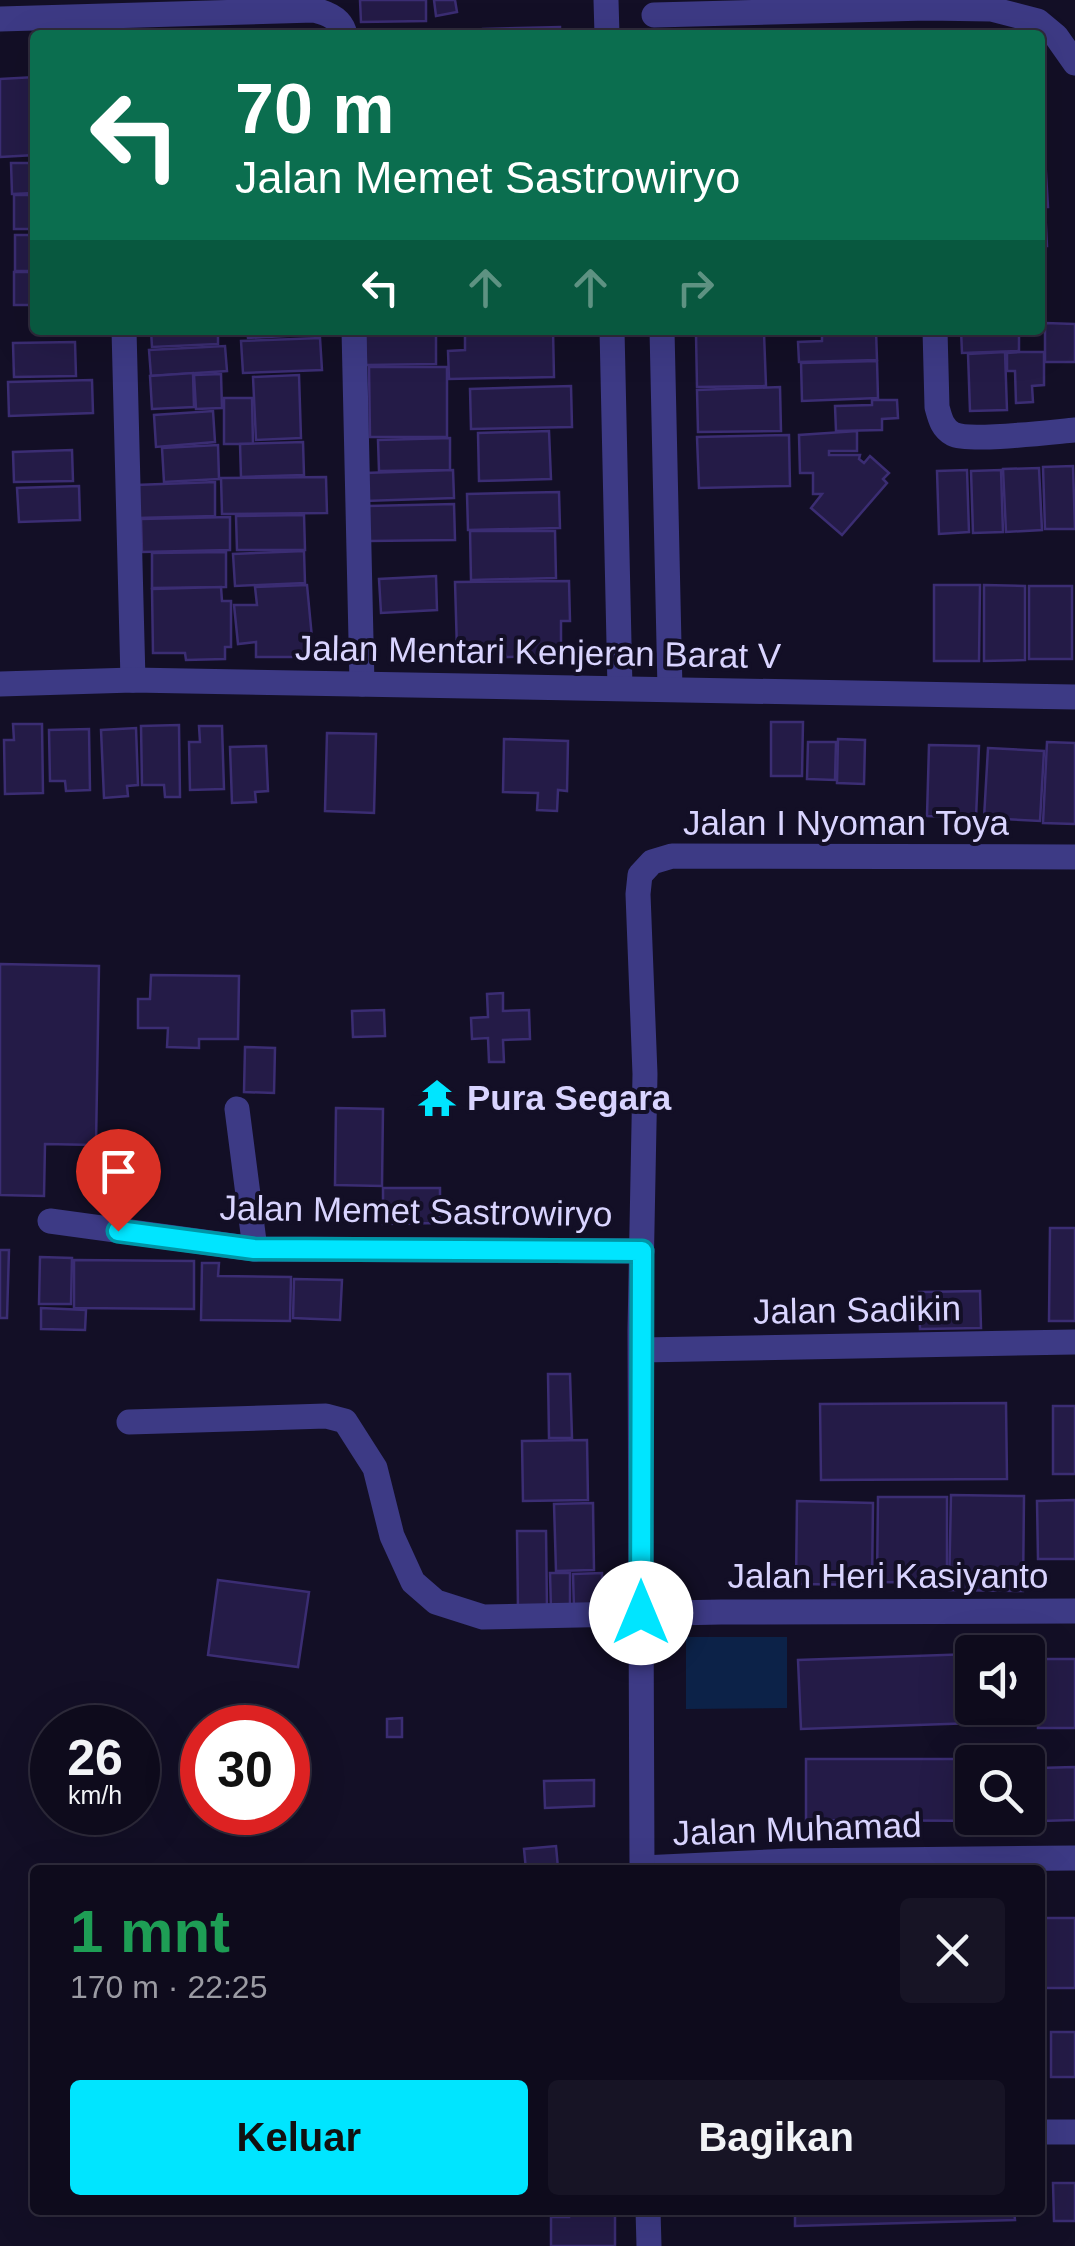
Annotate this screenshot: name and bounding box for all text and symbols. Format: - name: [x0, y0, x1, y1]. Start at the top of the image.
- icon: left: [70, 70, 200, 200]
- text: 70 m: [235, 70, 395, 148]
- text: Jalan Memet Sastrowiryo: [235, 152, 740, 203]
- icon: left: [353, 260, 408, 315]
- icon: ahead: [458, 260, 513, 315]
- icon: ahead: [563, 260, 618, 315]
- icon: right: [668, 260, 723, 315]
- street label: Jalan Mentari Kenjeran Barat V: [295, 628, 782, 675]
- street label: Jalan I Nyoman Toya: [683, 803, 1010, 842]
- temple icon: Pura Segara: [416, 1077, 458, 1119]
- place label: Pura Segara: [467, 1078, 672, 1117]
- pin: [76, 1129, 161, 1232]
- icon: arrive: [91, 1144, 146, 1199]
- street label: Jalan Memet Sastrowiryo: [219, 1188, 613, 1233]
- street label: Jalan Sadikin: [753, 1288, 961, 1331]
- street label: Jalan Heri Kasiyanto: [728, 1556, 1049, 1595]
- position arrow: [589, 1561, 693, 1665]
- map controls: [955, 1635, 1045, 1835]
- button: sound: [955, 1635, 1045, 1725]
- speed limit sign: 30: [180, 1705, 310, 1835]
- text: 26: [67, 1730, 123, 1786]
- button: search: [955, 1745, 1045, 1835]
- text: km/h: [68, 1781, 122, 1809]
- street label: Jalan Muhamad: [672, 1805, 922, 1852]
- text: 1 mnt: [70, 1898, 230, 1965]
- button: close: [900, 1898, 1005, 2003]
- text: 170 m · 22:25: [70, 1969, 267, 2005]
- button: Keluar: [70, 2080, 528, 2195]
- button: Bagikan: [548, 2080, 1005, 2195]

